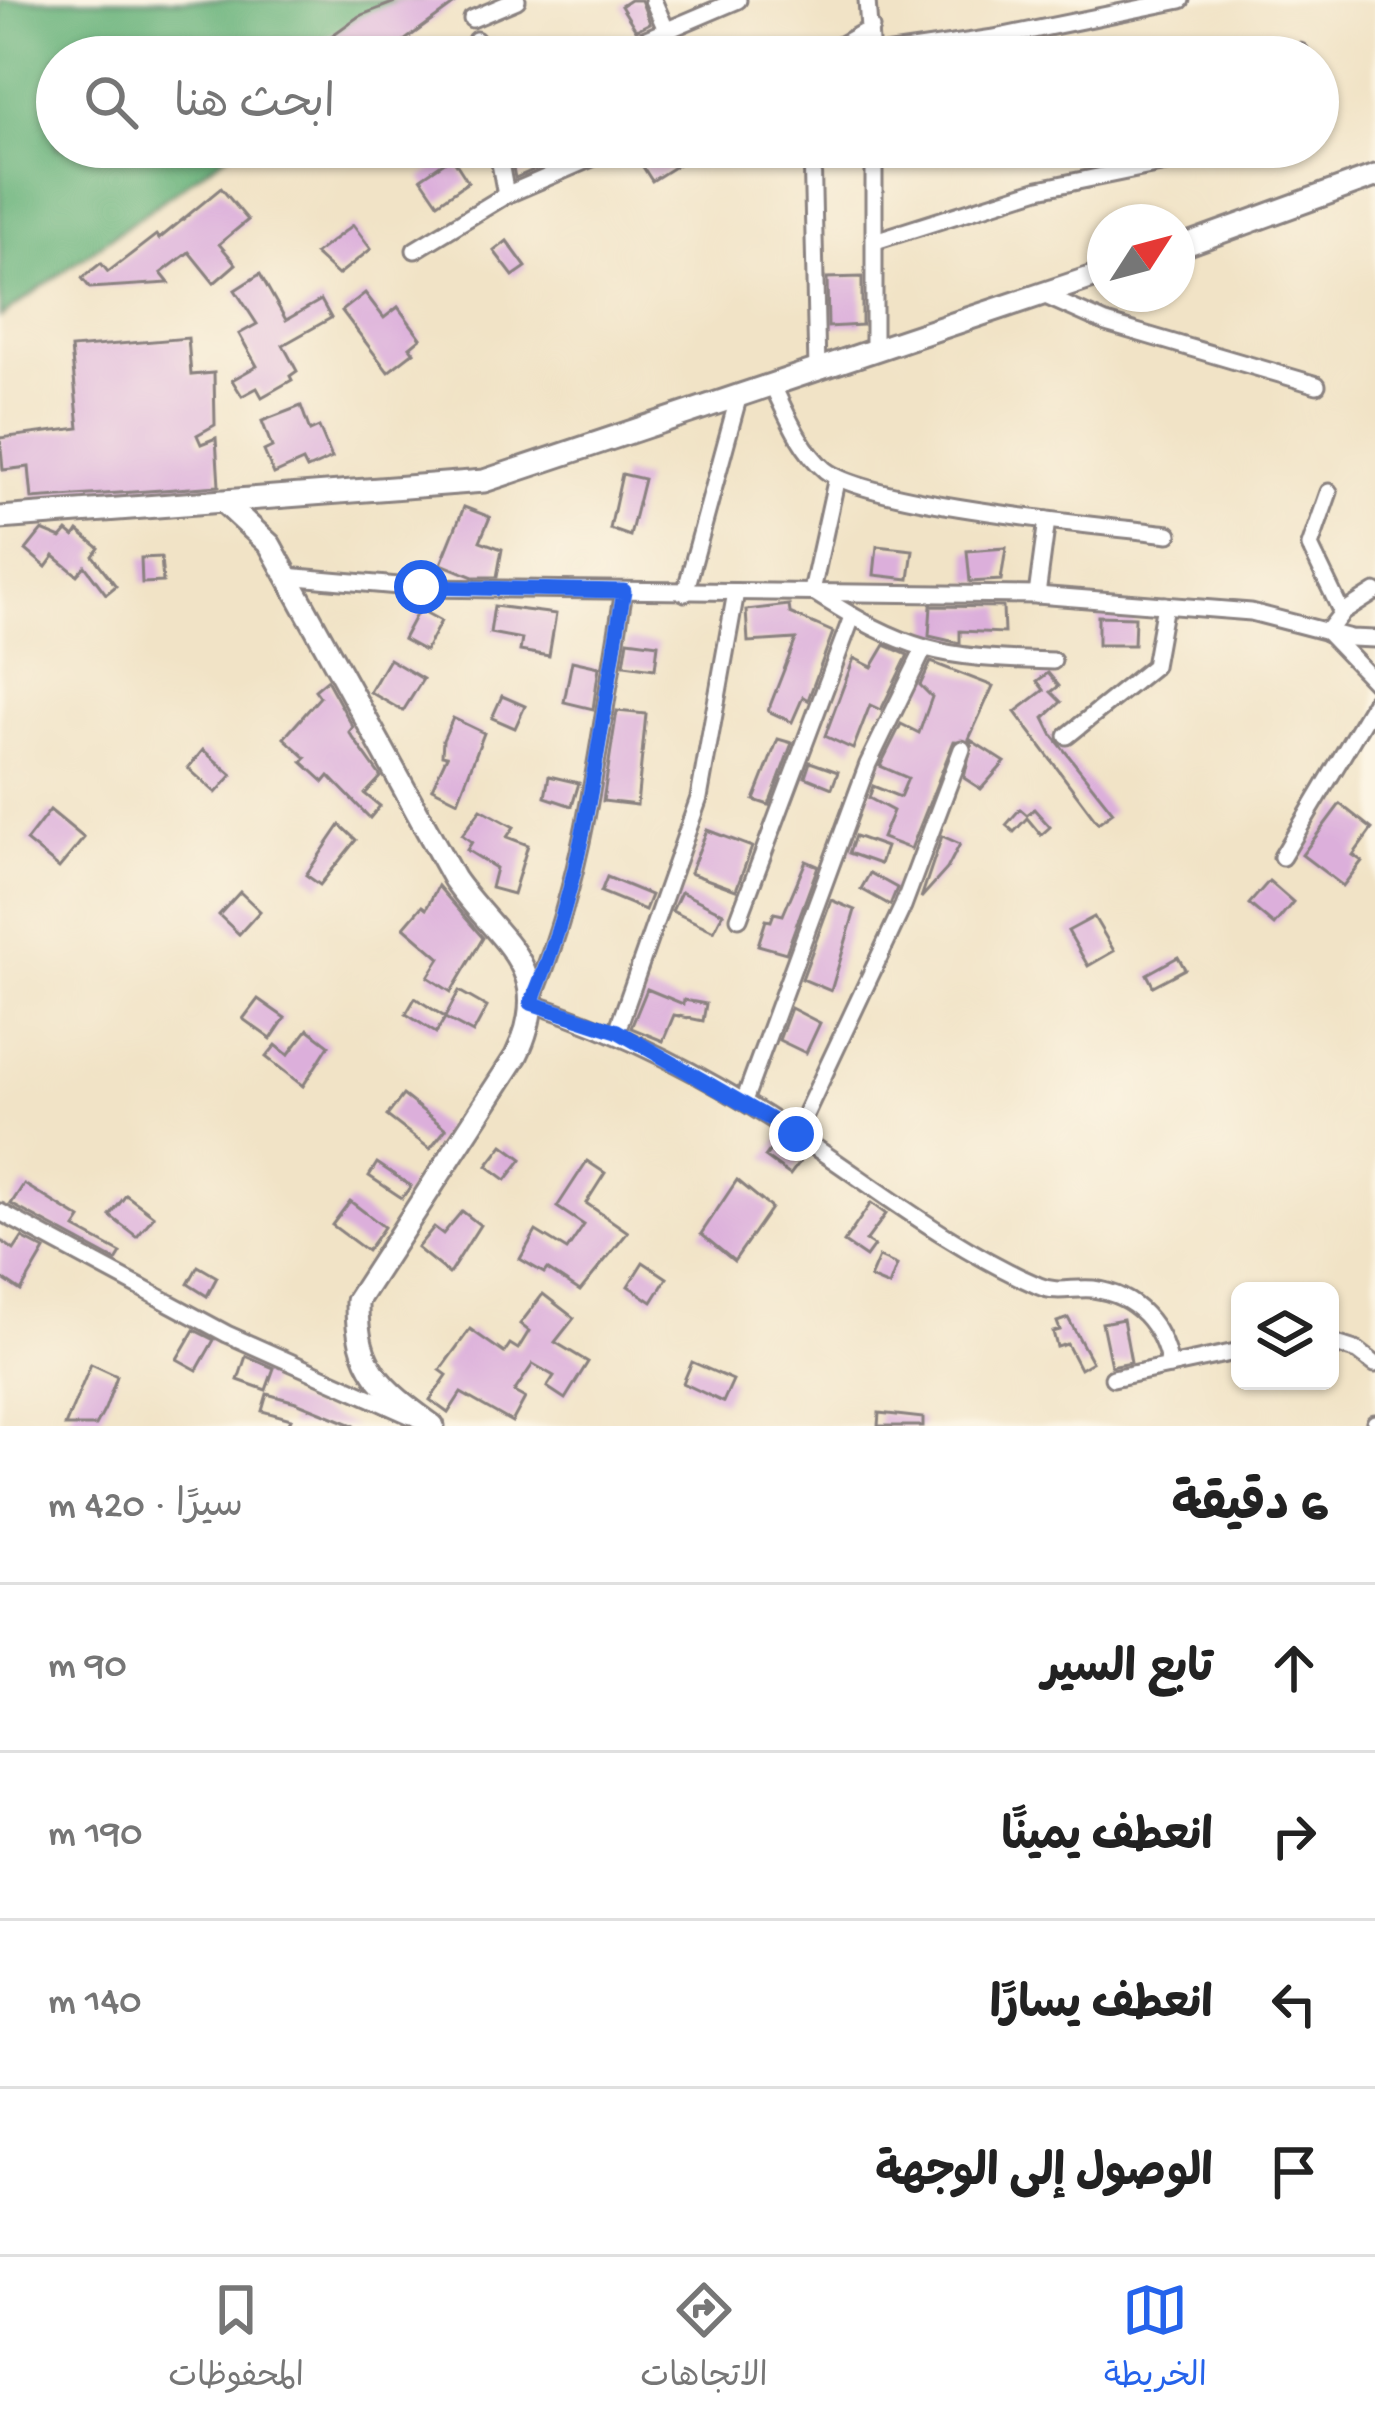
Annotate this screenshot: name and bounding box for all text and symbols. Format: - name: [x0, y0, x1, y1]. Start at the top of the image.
- search box: [36, 36, 1339, 168]
- icon: search: [78, 69, 144, 135]
- text: ابحث هنا: [174, 80, 335, 133]
- north arrow: [1087, 204, 1195, 312]
- route start: [394, 560, 448, 614]
- route end: [769, 1107, 823, 1161]
- map controls: [1231, 1282, 1339, 1390]
- button: layers: [1231, 1282, 1339, 1390]
- text: 6 دقيقة: [1171, 1479, 1327, 1539]
- text: سيرًا · 420 m: [48, 1485, 243, 1531]
- icon: ahead: [1261, 1635, 1327, 1701]
- text: 90 m: [48, 1645, 127, 1691]
- text: تابع السير: [1042, 1645, 1213, 1698]
- icon: right: [1261, 1803, 1327, 1869]
- text: 190 m: [48, 1813, 142, 1859]
- text: انعطف يمينًا: [1001, 1813, 1213, 1866]
- icon: left: [1261, 1971, 1327, 2037]
- text: 140 m: [48, 1981, 141, 2027]
- text: انعطف يسارًا: [990, 1981, 1213, 2034]
- icon: arrive: [1261, 2139, 1327, 2205]
- text: الوصول إلى الوجهة: [875, 2149, 1213, 2202]
- tab: المحفوظات: [168, 2277, 304, 2403]
- tab: الاتجاهات: [640, 2277, 768, 2403]
- tab: الخريطة: [1104, 2277, 1207, 2403]

